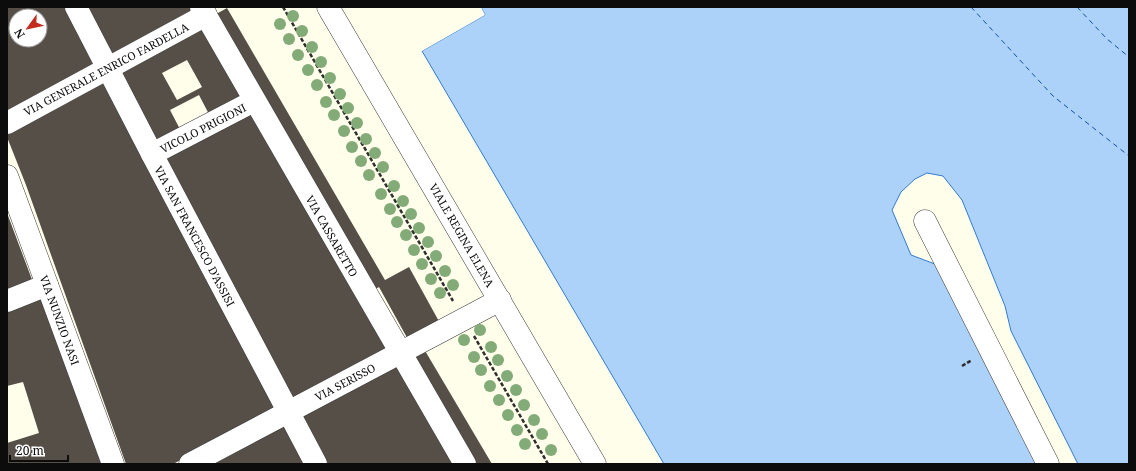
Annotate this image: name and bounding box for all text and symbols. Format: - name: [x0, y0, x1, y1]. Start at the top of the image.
- north arrow: [8, 8, 48, 48]
- street label: VIA GENERALE ENRICO FARDELLA: [21, 19, 191, 119]
- text: N: [10, 26, 28, 41]
- street label: VICOLO PRIGIONI: [157, 100, 249, 156]
- street label: VIA SAN FRANCESCO D'ASSISI: [151, 163, 239, 309]
- street label: VIALE REGINA ELENA: [426, 180, 498, 290]
- street label: VIA CASSARETTO: [303, 193, 361, 279]
- street label: VIA NUNZIO NASI: [37, 273, 83, 367]
- street label: VIA SERISSO: [312, 360, 378, 404]
- scale bar: [10, 437, 68, 463]
- text: 20 m: [16, 442, 44, 459]

